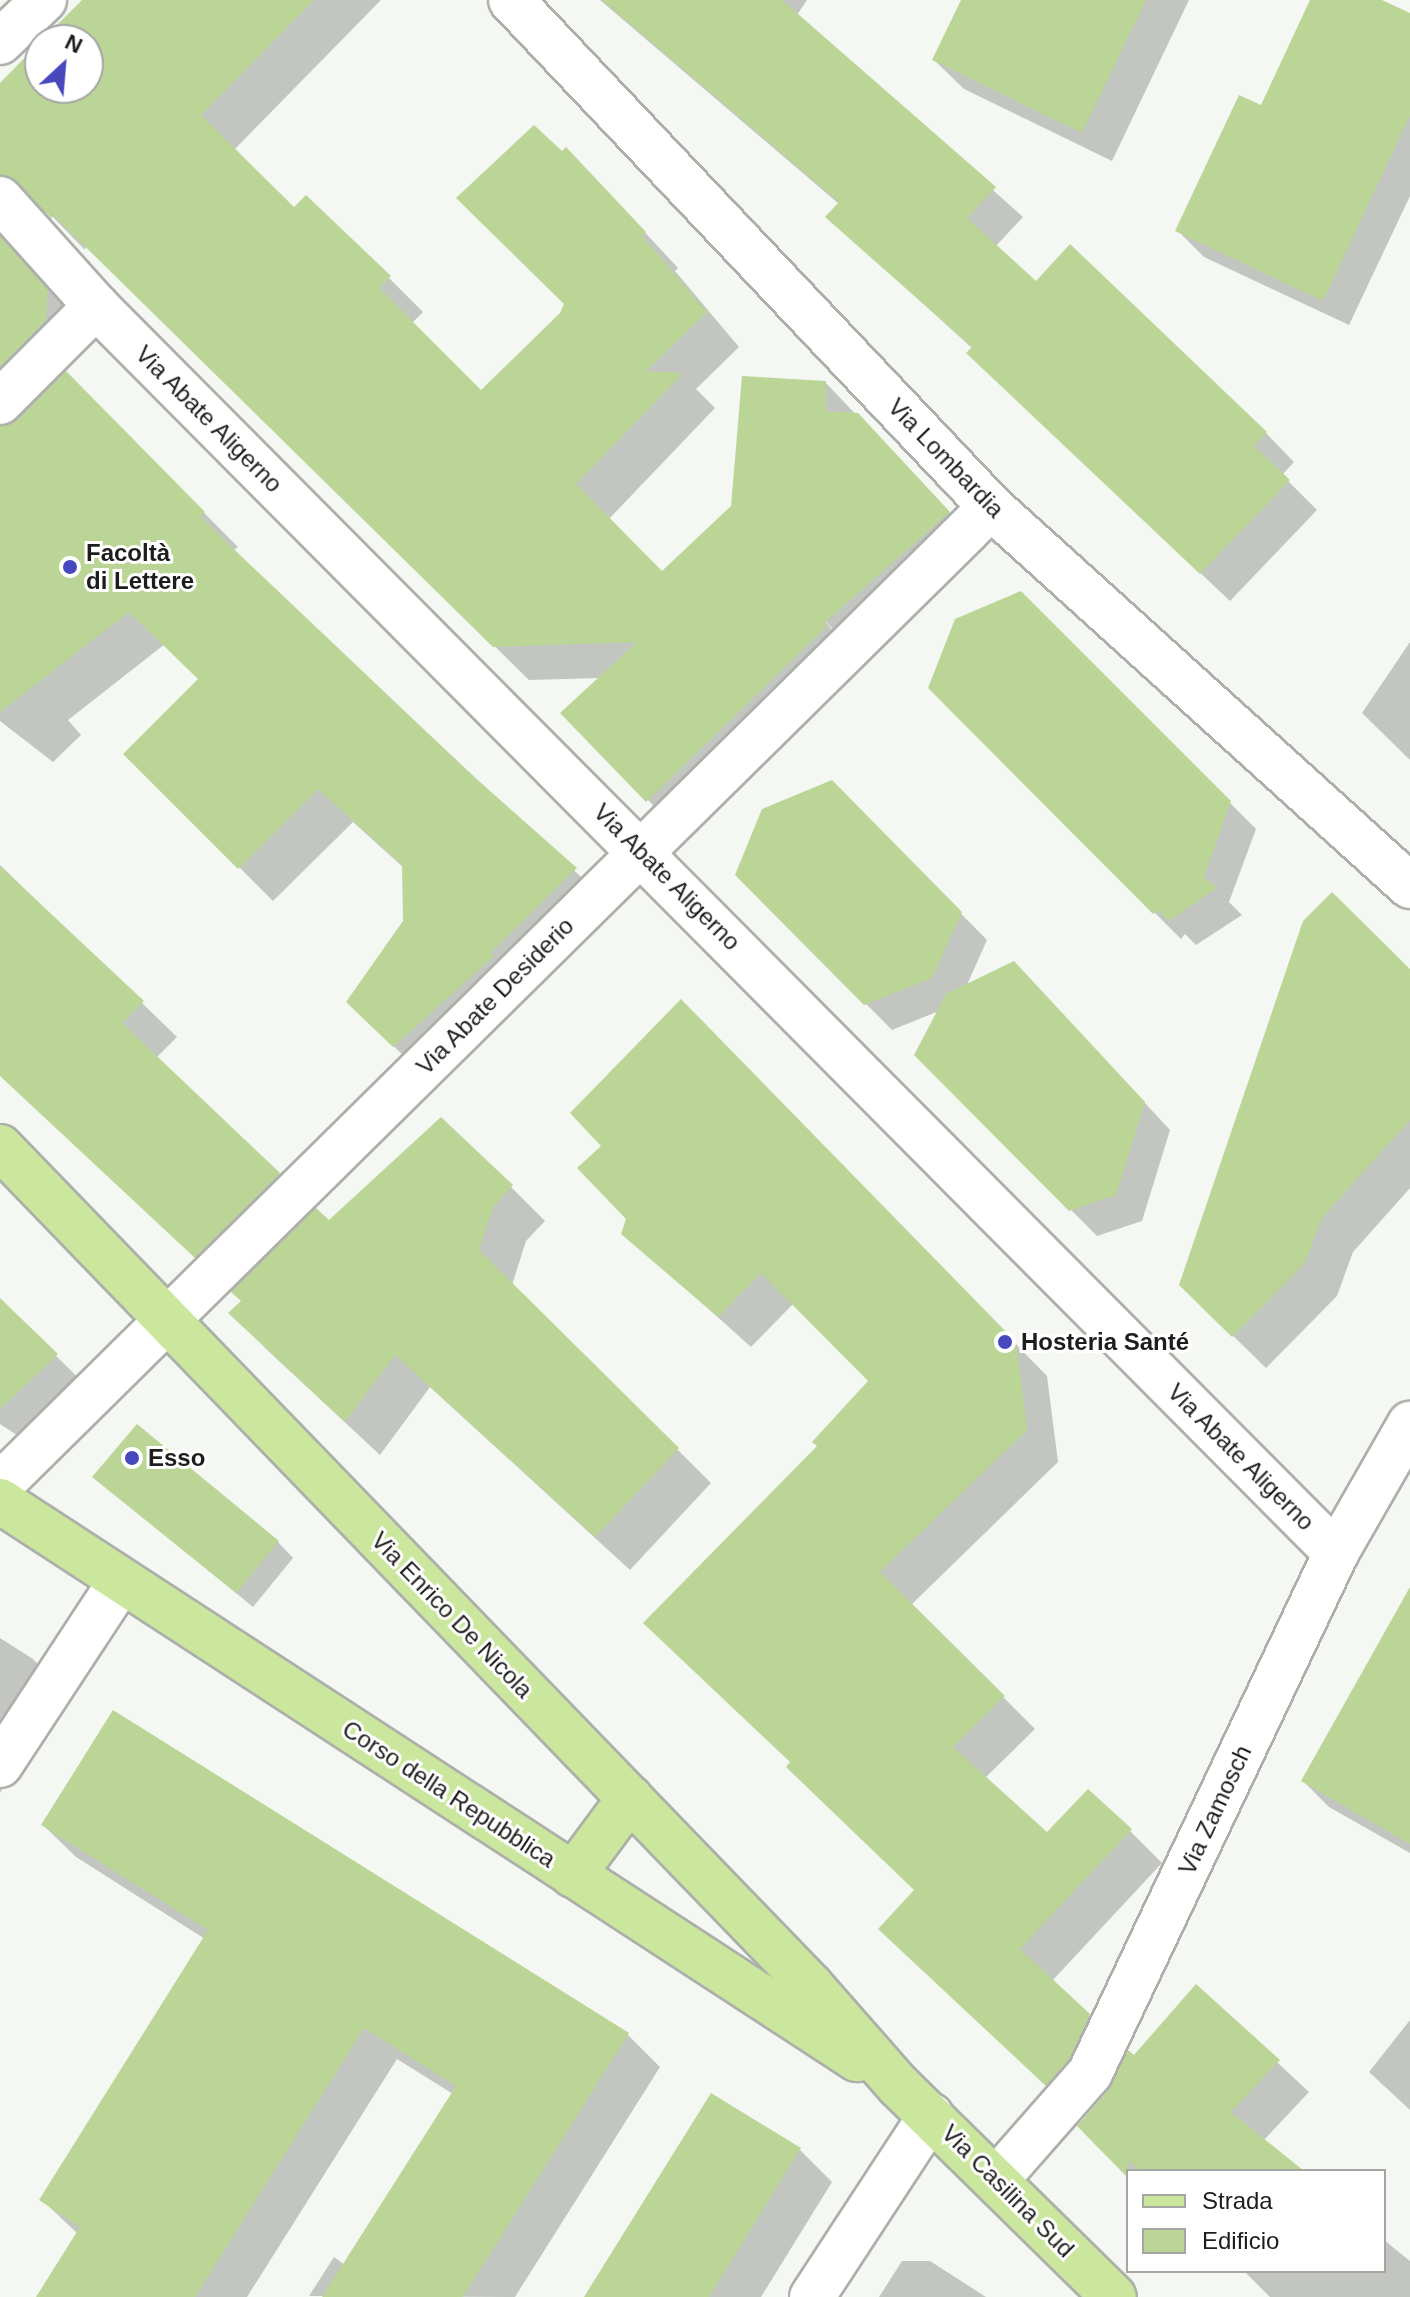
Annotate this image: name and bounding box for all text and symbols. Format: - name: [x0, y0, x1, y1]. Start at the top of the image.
- north arrow: [24, 24, 104, 104]
- text: N: [61, 29, 86, 58]
- street label: Via Abate Aligerno: [129, 339, 289, 499]
- street label: Via Lombardia: [882, 392, 1010, 524]
- place label: Facoltà di Lettere: [86, 539, 194, 595]
- marker: Facoltà di Lettere: [61, 558, 79, 576]
- street label: Via Abate Aligerno: [587, 797, 747, 957]
- street label: Via Abate Desiderio: [410, 911, 580, 1081]
- place label: Hosteria Santé: [1021, 1328, 1189, 1356]
- marker: Hosteria Santé: [996, 1333, 1014, 1351]
- street label: Via Abate Aligerno: [1161, 1377, 1321, 1537]
- place label: Esso: [148, 1444, 205, 1472]
- marker: Esso: [123, 1449, 141, 1467]
- street label: Via Enrico De Nicola: [365, 1526, 539, 1704]
- street label: Corso della Repubblica: [337, 1714, 561, 1874]
- street label: Via Zamosch: [1172, 1741, 1258, 1879]
- street label: Via Casilina Sud: [936, 2119, 1080, 2263]
- legend: [1126, 2169, 1386, 2273]
- text: Strada: [1202, 2187, 1273, 2214]
- text: Edificio: [1202, 2227, 1279, 2254]

